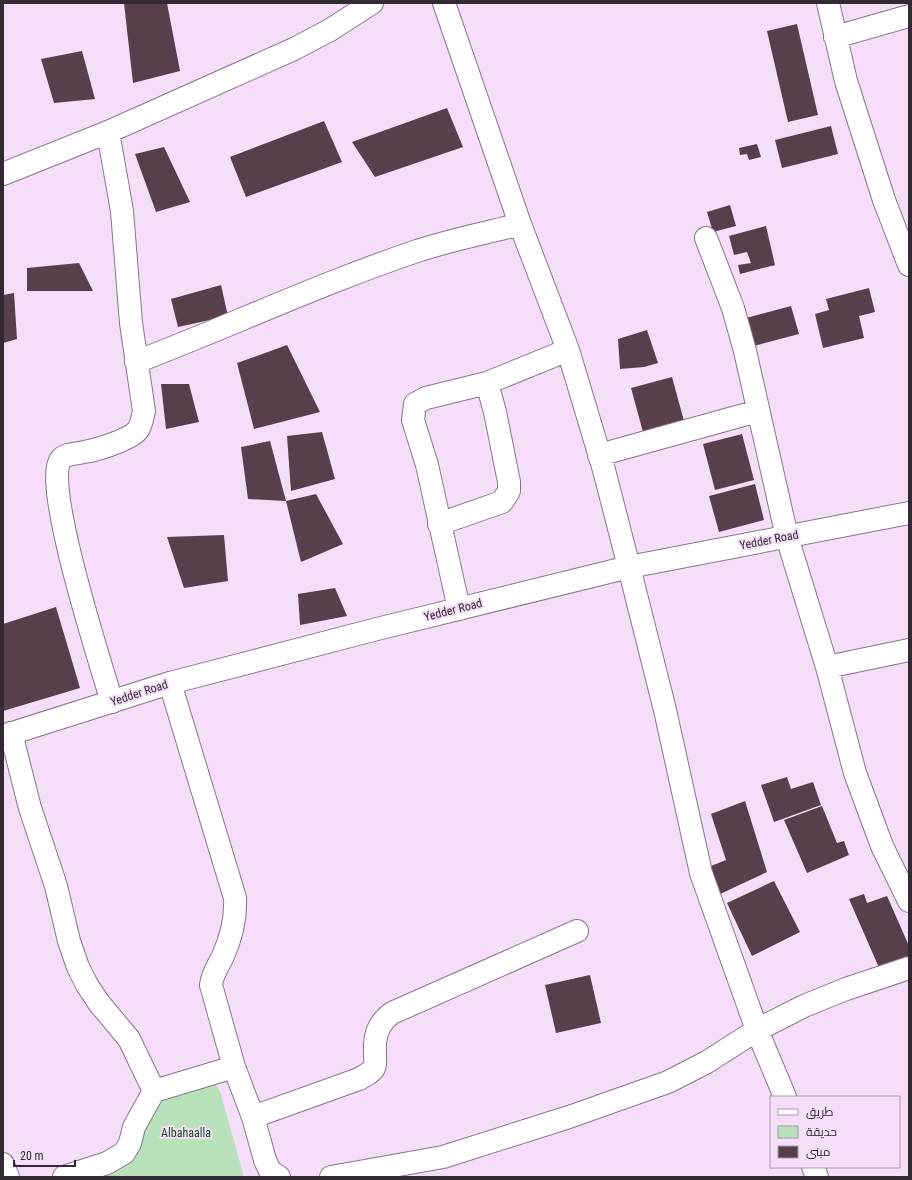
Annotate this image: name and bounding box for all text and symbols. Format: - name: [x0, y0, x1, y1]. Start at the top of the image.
- street label: Yedder Road: [738, 527, 800, 553]
- street label: Yedder Road: [422, 596, 484, 624]
- street label: Yedder Road: [109, 677, 170, 709]
- legend: [770, 1096, 900, 1168]
- text: طريق: [806, 1105, 834, 1119]
- text: حديقة: [806, 1125, 837, 1139]
- park label: Albahaalla: [161, 1126, 211, 1140]
- scale bar: [14, 1142, 75, 1168]
- text: مبنى: [806, 1145, 831, 1159]
- text: 20 m: [20, 1149, 44, 1163]

